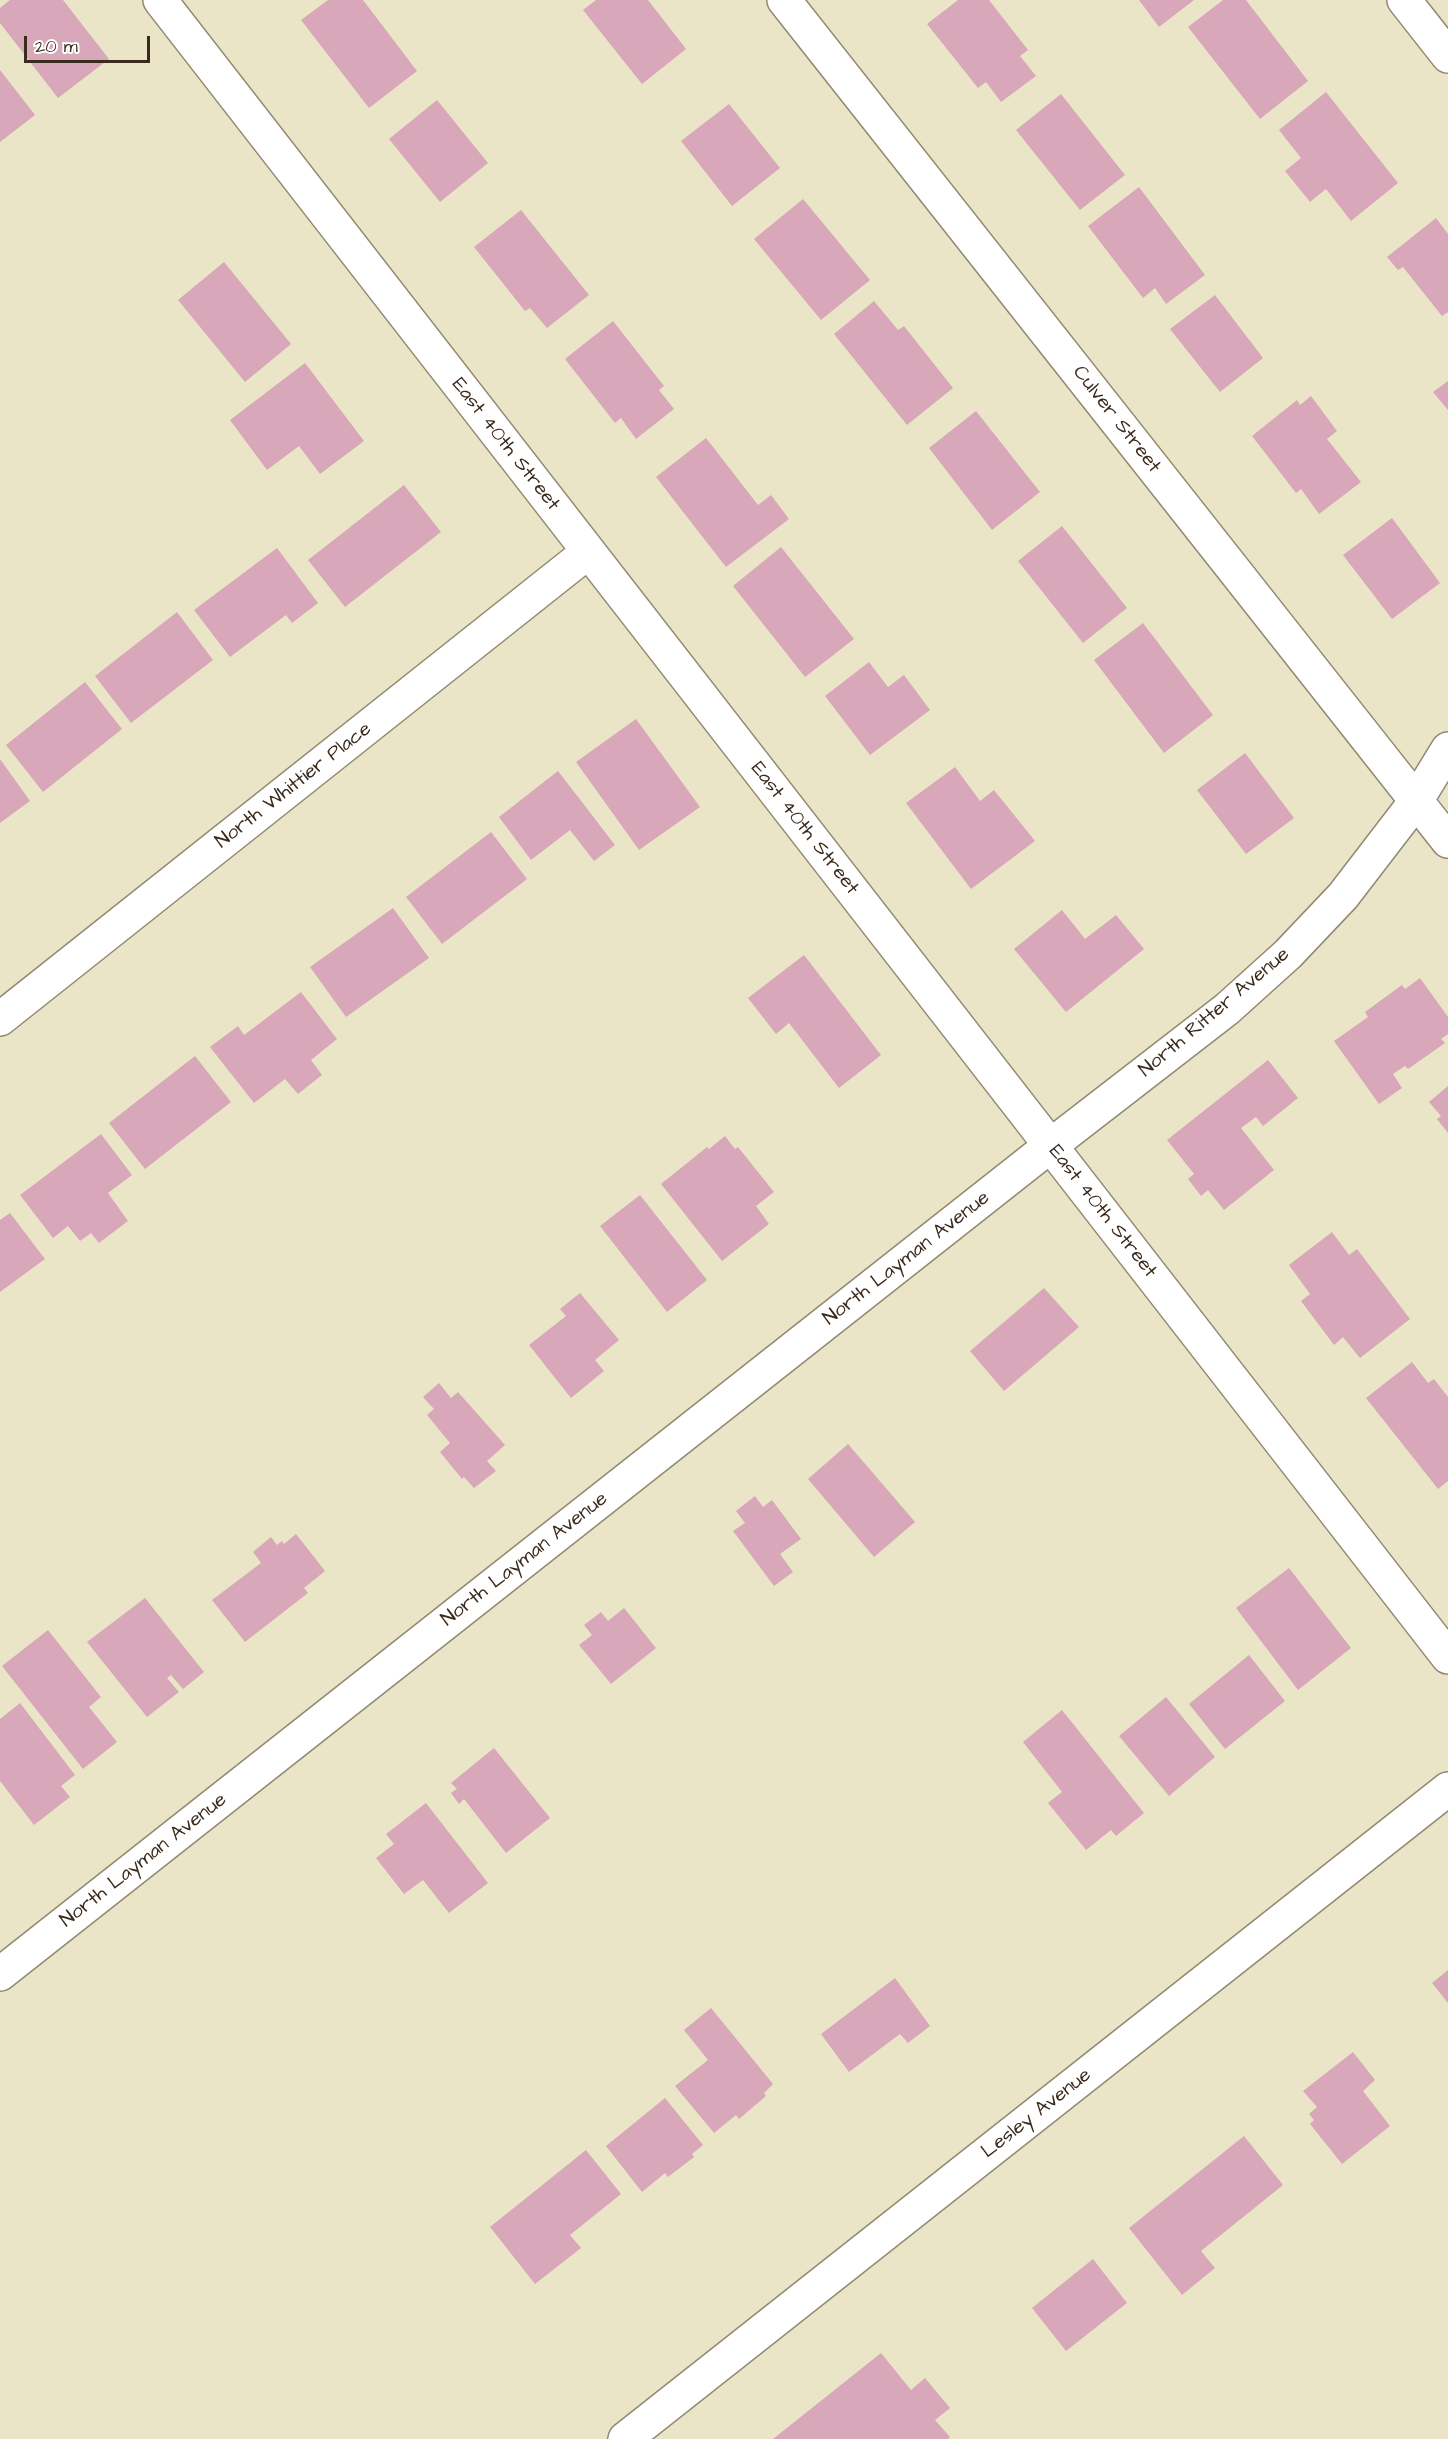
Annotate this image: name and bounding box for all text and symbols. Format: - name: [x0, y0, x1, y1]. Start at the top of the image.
- scale bar: [27, 24, 153, 62]
- text: 20 m: [35, 34, 78, 59]
- street label: Culver Street: [1067, 362, 1165, 478]
- street label: East 40th Street: [446, 374, 564, 516]
- street label: North Whittier Place: [211, 718, 377, 854]
- street label: East 40th Street: [745, 758, 863, 900]
- street label: North Ritter Avenue: [1135, 943, 1295, 1083]
- street label: East 40th Street: [1043, 1141, 1161, 1283]
- street label: North Layman Avenue: [819, 1187, 995, 1331]
- street label: North Layman Avenue: [437, 1488, 613, 1632]
- street label: North Layman Avenue: [56, 1789, 232, 1933]
- street label: Lesley Avenue: [977, 2064, 1097, 2164]

